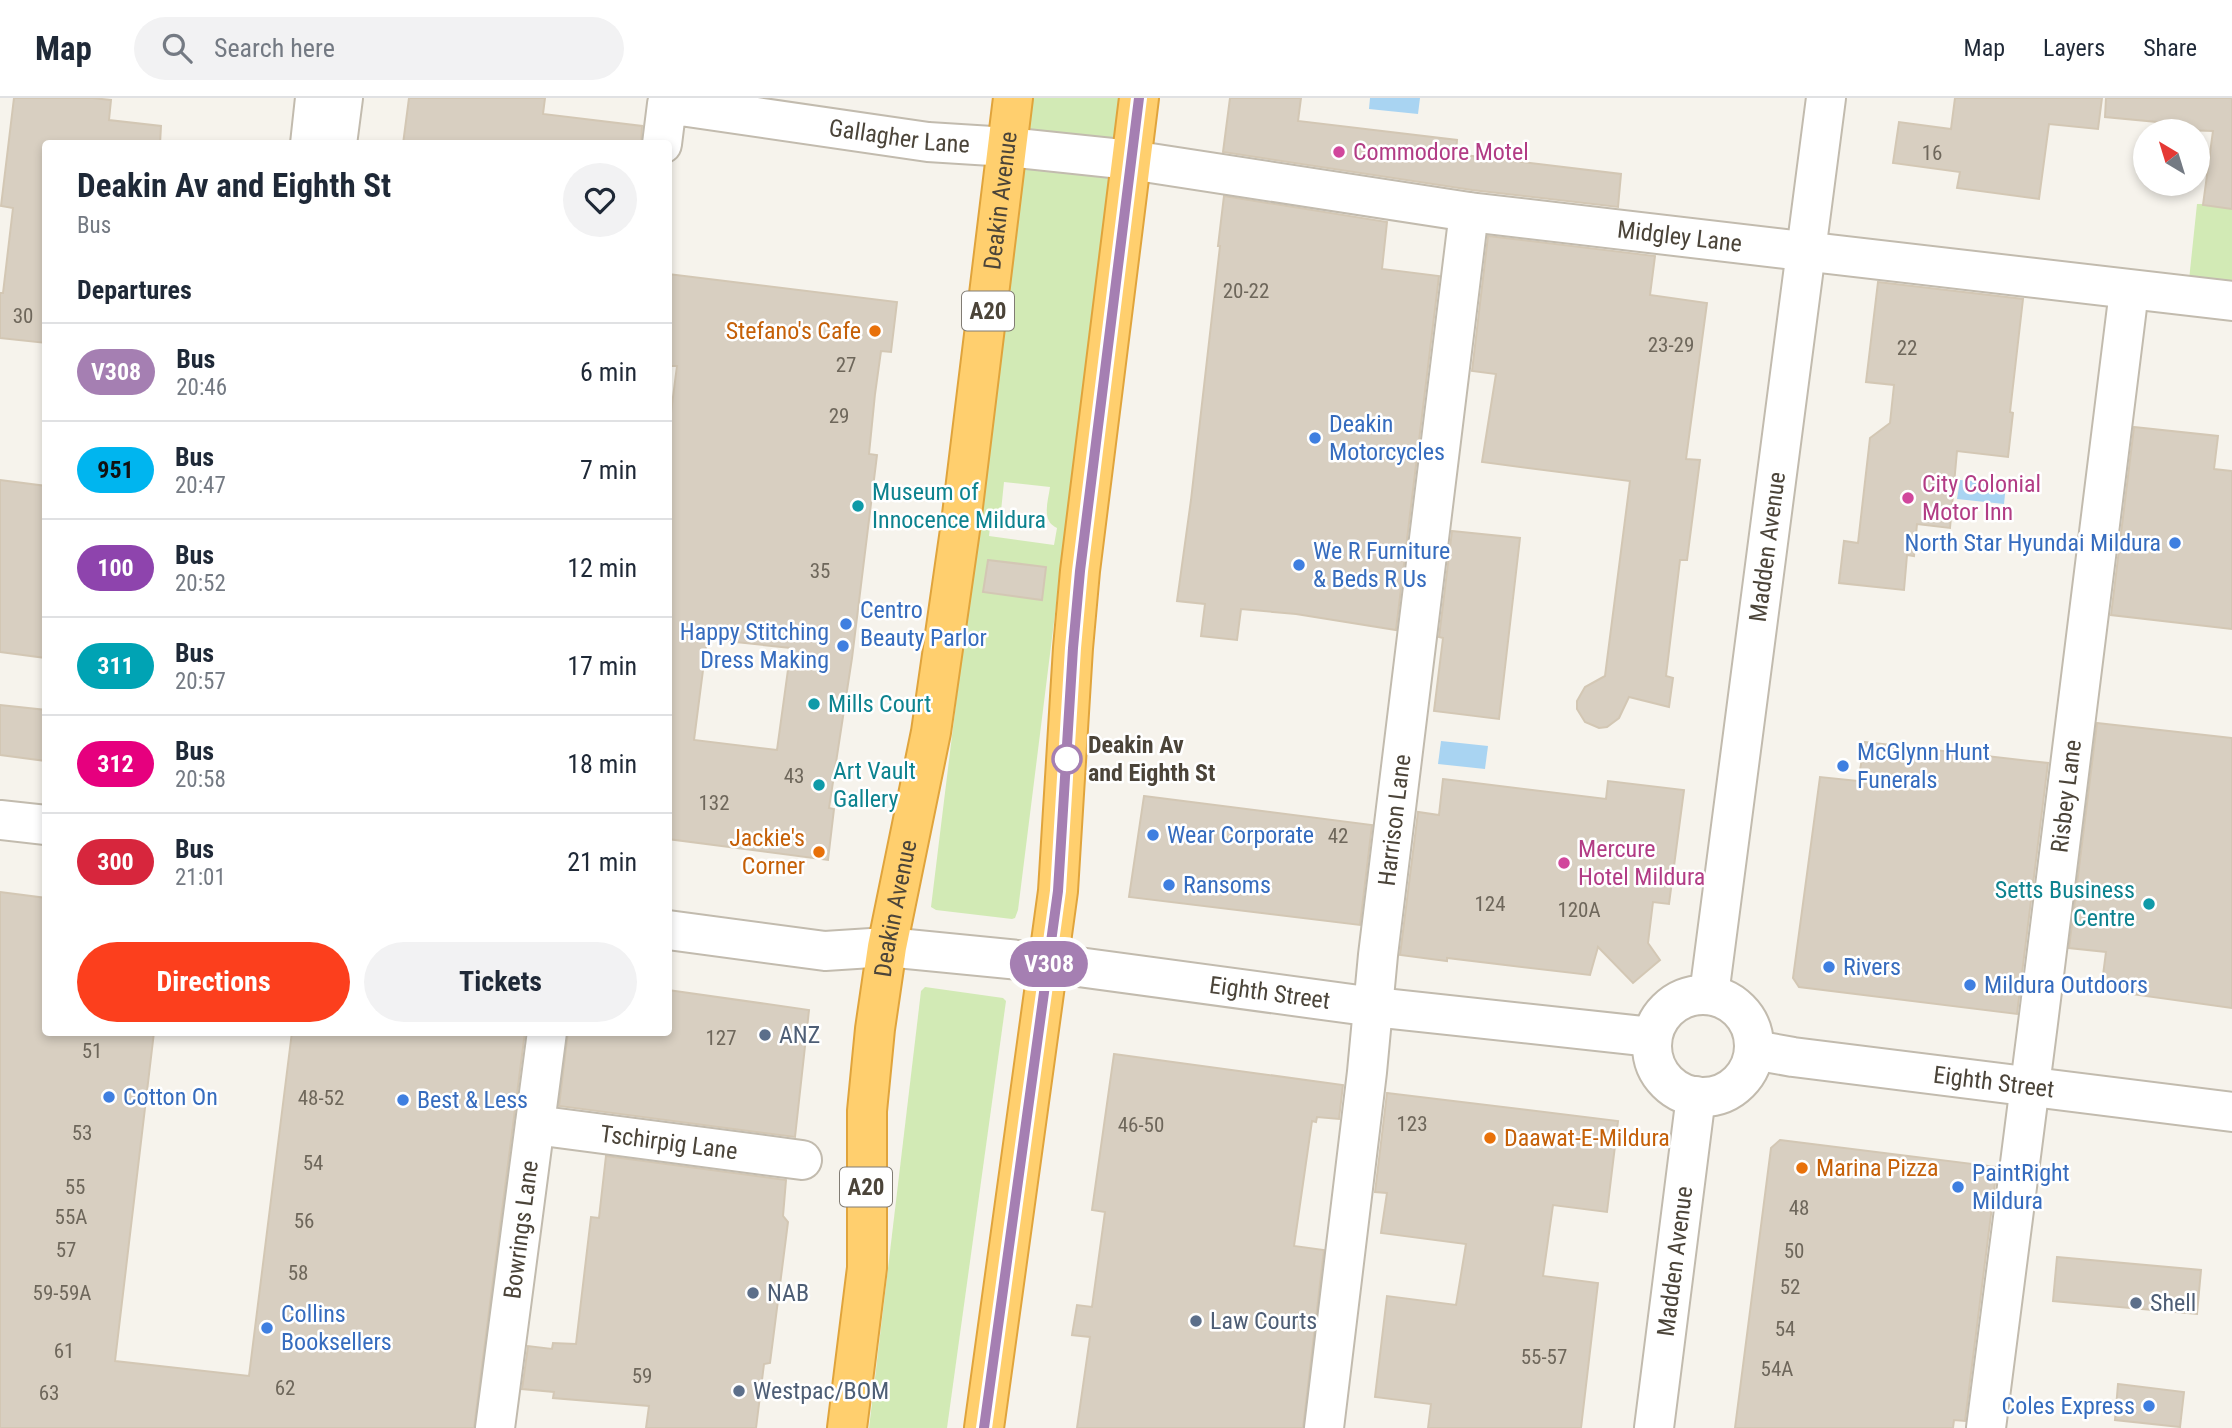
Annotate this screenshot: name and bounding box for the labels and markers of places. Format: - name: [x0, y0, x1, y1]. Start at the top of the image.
- place label: Commodore Motel: [1353, 138, 1529, 166]
- marker: Commodore Motel: [1331, 144, 1347, 160]
- place label: Stefano's Cafe: [726, 317, 861, 345]
- marker: Stefano's Cafe: [867, 323, 883, 339]
- place label: Deakin Motorcycles: [1329, 410, 1445, 466]
- marker: Deakin Motorcycles: [1307, 430, 1323, 446]
- place label: City Colonial Motor Inn: [1922, 470, 2041, 526]
- place label: Museum of Innocence Mildura: [872, 478, 1046, 534]
- marker: City Colonial Motor Inn: [1900, 490, 1916, 506]
- marker: Museum of Innocence Mildura: [850, 498, 866, 514]
- place label: North Star Hyundai Mildura: [1905, 529, 2161, 557]
- marker: North Star Hyundai Mildura: [2167, 535, 2183, 551]
- place label: We R Furniture & Beds R Us: [1313, 537, 1450, 593]
- marker: We R Furniture & Beds R Us: [1291, 557, 1307, 573]
- place label: Centro Beauty Parlor: [860, 596, 987, 652]
- marker: Centro Beauty Parlor: [838, 616, 854, 632]
- place label: Happy Stitching Dress Making: [680, 618, 829, 674]
- marker: Happy Stitching Dress Making: [835, 638, 851, 654]
- place label: Mills Court: [828, 690, 931, 718]
- marker: Mills Court: [806, 696, 822, 712]
- place label: Deakin Av and Eighth St: [1088, 731, 1215, 787]
- place label: McGlynn Hunt Funerals: [1857, 738, 1990, 794]
- marker: Deakin Av and Eighth St: [1052, 744, 1082, 774]
- place label: Art Vault Gallery: [833, 757, 916, 813]
- marker: McGlynn Hunt Funerals: [1835, 758, 1851, 774]
- marker: Art Vault Gallery: [811, 777, 827, 793]
- place label: Wear Corporate: [1167, 821, 1314, 849]
- place label: Jackie's Corner: [729, 824, 805, 880]
- marker: Wear Corporate: [1145, 827, 1161, 843]
- place label: Mercure Hotel Mildura: [1578, 835, 1705, 891]
- marker: Jackie's Corner: [811, 844, 827, 860]
- marker: Mercure Hotel Mildura: [1556, 855, 1572, 871]
- place label: Ransoms: [1183, 871, 1271, 899]
- place label: Setts Business Centre: [1995, 876, 2135, 932]
- marker: Ransoms: [1161, 877, 1177, 893]
- marker: Setts Business Centre: [2141, 896, 2157, 912]
- place label: Rivers: [1843, 953, 1901, 981]
- marker: Rivers: [1821, 959, 1837, 975]
- place label: Mildura Outdoors: [1984, 971, 2148, 999]
- marker: Mildura Outdoors: [1962, 977, 1978, 993]
- place label: ANZ: [779, 1021, 820, 1049]
- marker: ANZ: [757, 1027, 773, 1043]
- place label: Cotton On: [123, 1083, 218, 1111]
- place label: Best & Less: [417, 1086, 528, 1114]
- marker: Cotton On: [101, 1089, 117, 1105]
- marker: Best & Less: [395, 1092, 411, 1108]
- place label: Daawat-E-Mildura: [1504, 1124, 1670, 1152]
- marker: Daawat-E-Mildura: [1482, 1130, 1498, 1146]
- place label: Marina Pizza: [1816, 1154, 1938, 1182]
- place label: PaintRight Mildura: [1972, 1159, 2070, 1215]
- marker: Marina Pizza: [1794, 1160, 1810, 1176]
- marker: PaintRight Mildura: [1950, 1179, 1966, 1195]
- place label: NAB: [767, 1279, 809, 1307]
- marker: NAB: [745, 1285, 761, 1301]
- place label: Shell: [2150, 1289, 2196, 1317]
- marker: Shell: [2128, 1295, 2144, 1311]
- place label: Collins Booksellers: [281, 1300, 392, 1356]
- place label: Law Courts: [1210, 1307, 1317, 1335]
- marker: Law Courts: [1188, 1313, 1204, 1329]
- marker: Collins Booksellers: [259, 1320, 275, 1336]
- place label: Westpac/BOM: [753, 1377, 889, 1405]
- marker: Westpac/BOM: [731, 1383, 747, 1399]
- place label: Coles Express: [2002, 1392, 2135, 1420]
- marker: Coles Express: [2141, 1398, 2157, 1414]

